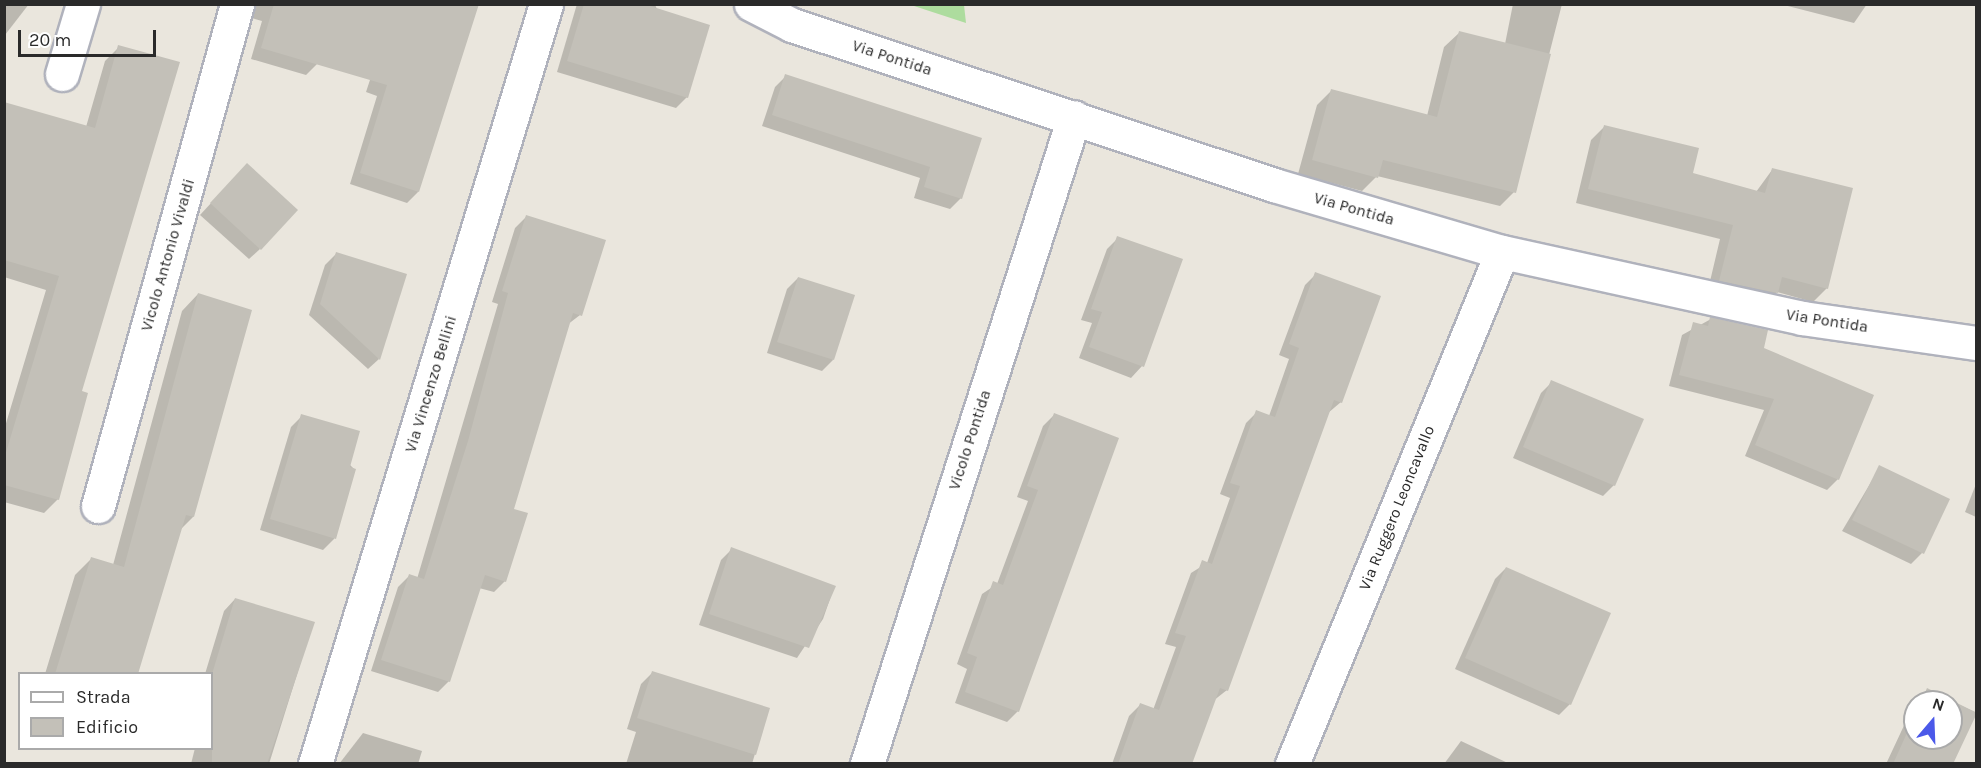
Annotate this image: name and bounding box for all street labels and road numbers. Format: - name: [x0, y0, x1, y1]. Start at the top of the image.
- street label: Via Pontida: [850, 36, 934, 80]
- street label: Vicolo Antonio Vivaldi: [137, 177, 199, 333]
- street label: Via Pontida: [1312, 188, 1396, 230]
- street label: Via Pontida: [1785, 305, 1869, 337]
- street label: Via Vincenzo Bellini: [401, 313, 461, 455]
- street label: Vicolo Pontida: [945, 388, 995, 492]
- street label: Via Ruggero Leoncavallo: [1355, 423, 1439, 593]

